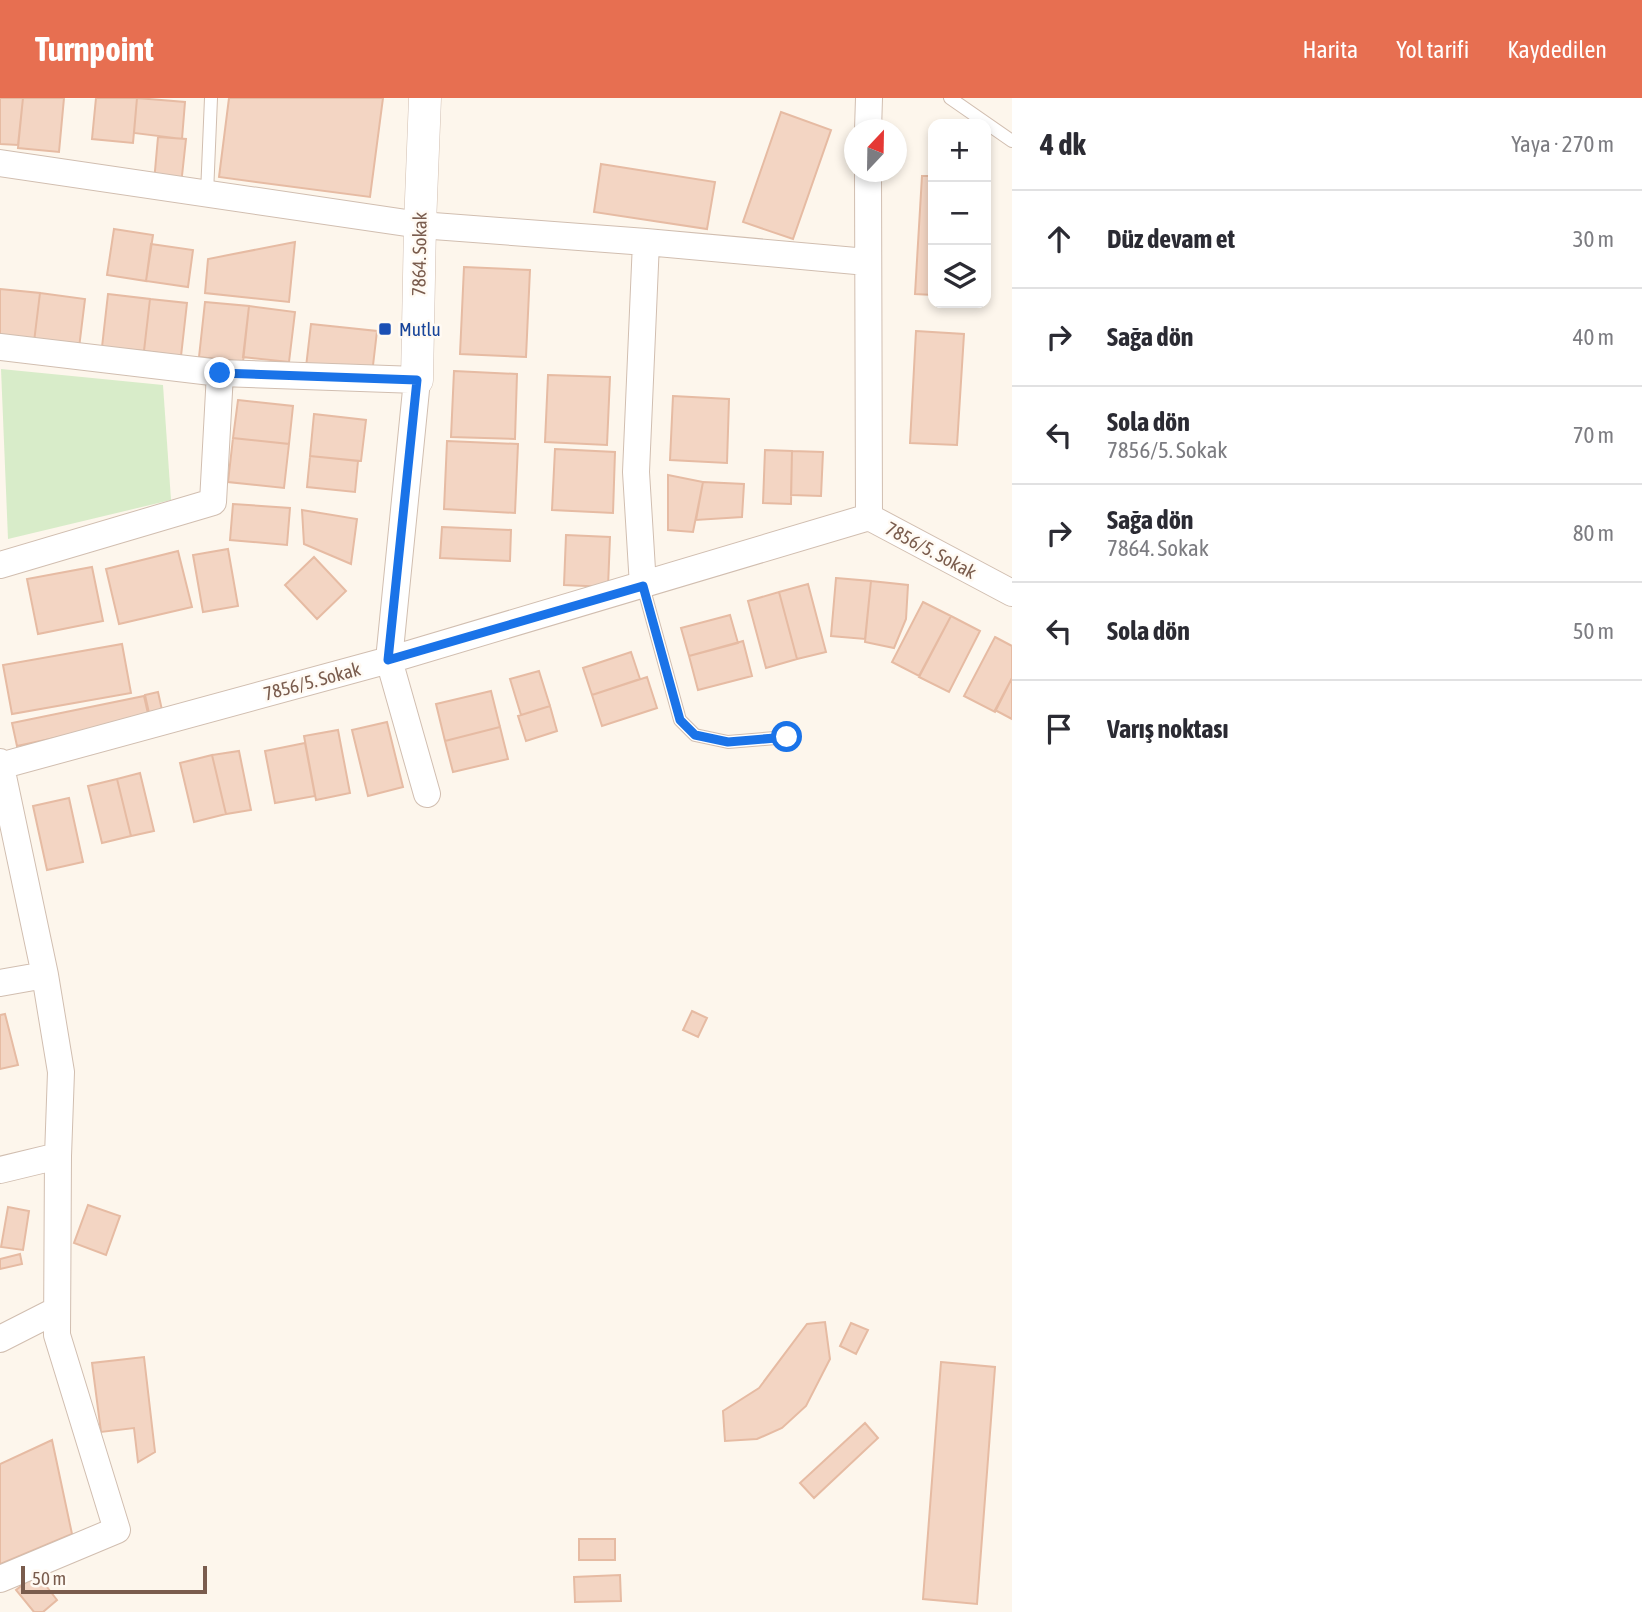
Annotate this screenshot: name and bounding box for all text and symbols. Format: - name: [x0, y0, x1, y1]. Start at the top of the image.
- text: Turnpoint: [35, 30, 154, 68]
- text: Harita: [1302, 36, 1358, 63]
- text: Yol tarifi: [1396, 36, 1469, 63]
- text: Kaydedilen: [1507, 36, 1607, 63]
- north arrow: [844, 119, 907, 182]
- map controls: [928, 119, 991, 308]
- button: +: [928, 119, 991, 182]
- text: 4 dk: [1040, 127, 1086, 161]
- text: Yaya · 270 m: [1511, 131, 1614, 157]
- button: −: [928, 182, 991, 245]
- street label: 7864. Sokak: [407, 211, 431, 296]
- icon: ahead: [1040, 220, 1078, 258]
- text: Düz devam et: [1107, 224, 1235, 254]
- text: 30 m: [1573, 226, 1614, 252]
- button: layers: [928, 245, 991, 308]
- place label: Mutlu: [399, 318, 441, 340]
- icon: right: [1040, 318, 1078, 356]
- marker: Mutlu: [377, 321, 393, 337]
- text: Sağa dön: [1107, 322, 1193, 352]
- text: 40 m: [1573, 324, 1614, 350]
- route end: [204, 357, 235, 388]
- text: Sola dön: [1107, 407, 1190, 437]
- icon: left: [1040, 416, 1078, 454]
- text: 70 m: [1573, 422, 1614, 448]
- text: 7856/5. Sokak: [1107, 437, 1227, 463]
- text: Sağa dön: [1107, 505, 1193, 535]
- icon: right: [1040, 514, 1078, 552]
- street label: 7856/5. Sokak: [882, 517, 981, 583]
- text: 80 m: [1573, 520, 1614, 546]
- text: 7864. Sokak: [1107, 535, 1209, 561]
- icon: left: [1040, 612, 1078, 650]
- text: Sola dön: [1107, 616, 1190, 646]
- text: 50 m: [1573, 618, 1614, 644]
- street label: 7856/5. Sokak: [261, 657, 364, 705]
- icon: arrive: [1040, 710, 1078, 748]
- text: Varış noktası: [1107, 714, 1228, 744]
- route start: [771, 721, 802, 752]
- scale bar: [21, 1563, 206, 1595]
- text: 50 m: [32, 1567, 66, 1589]

